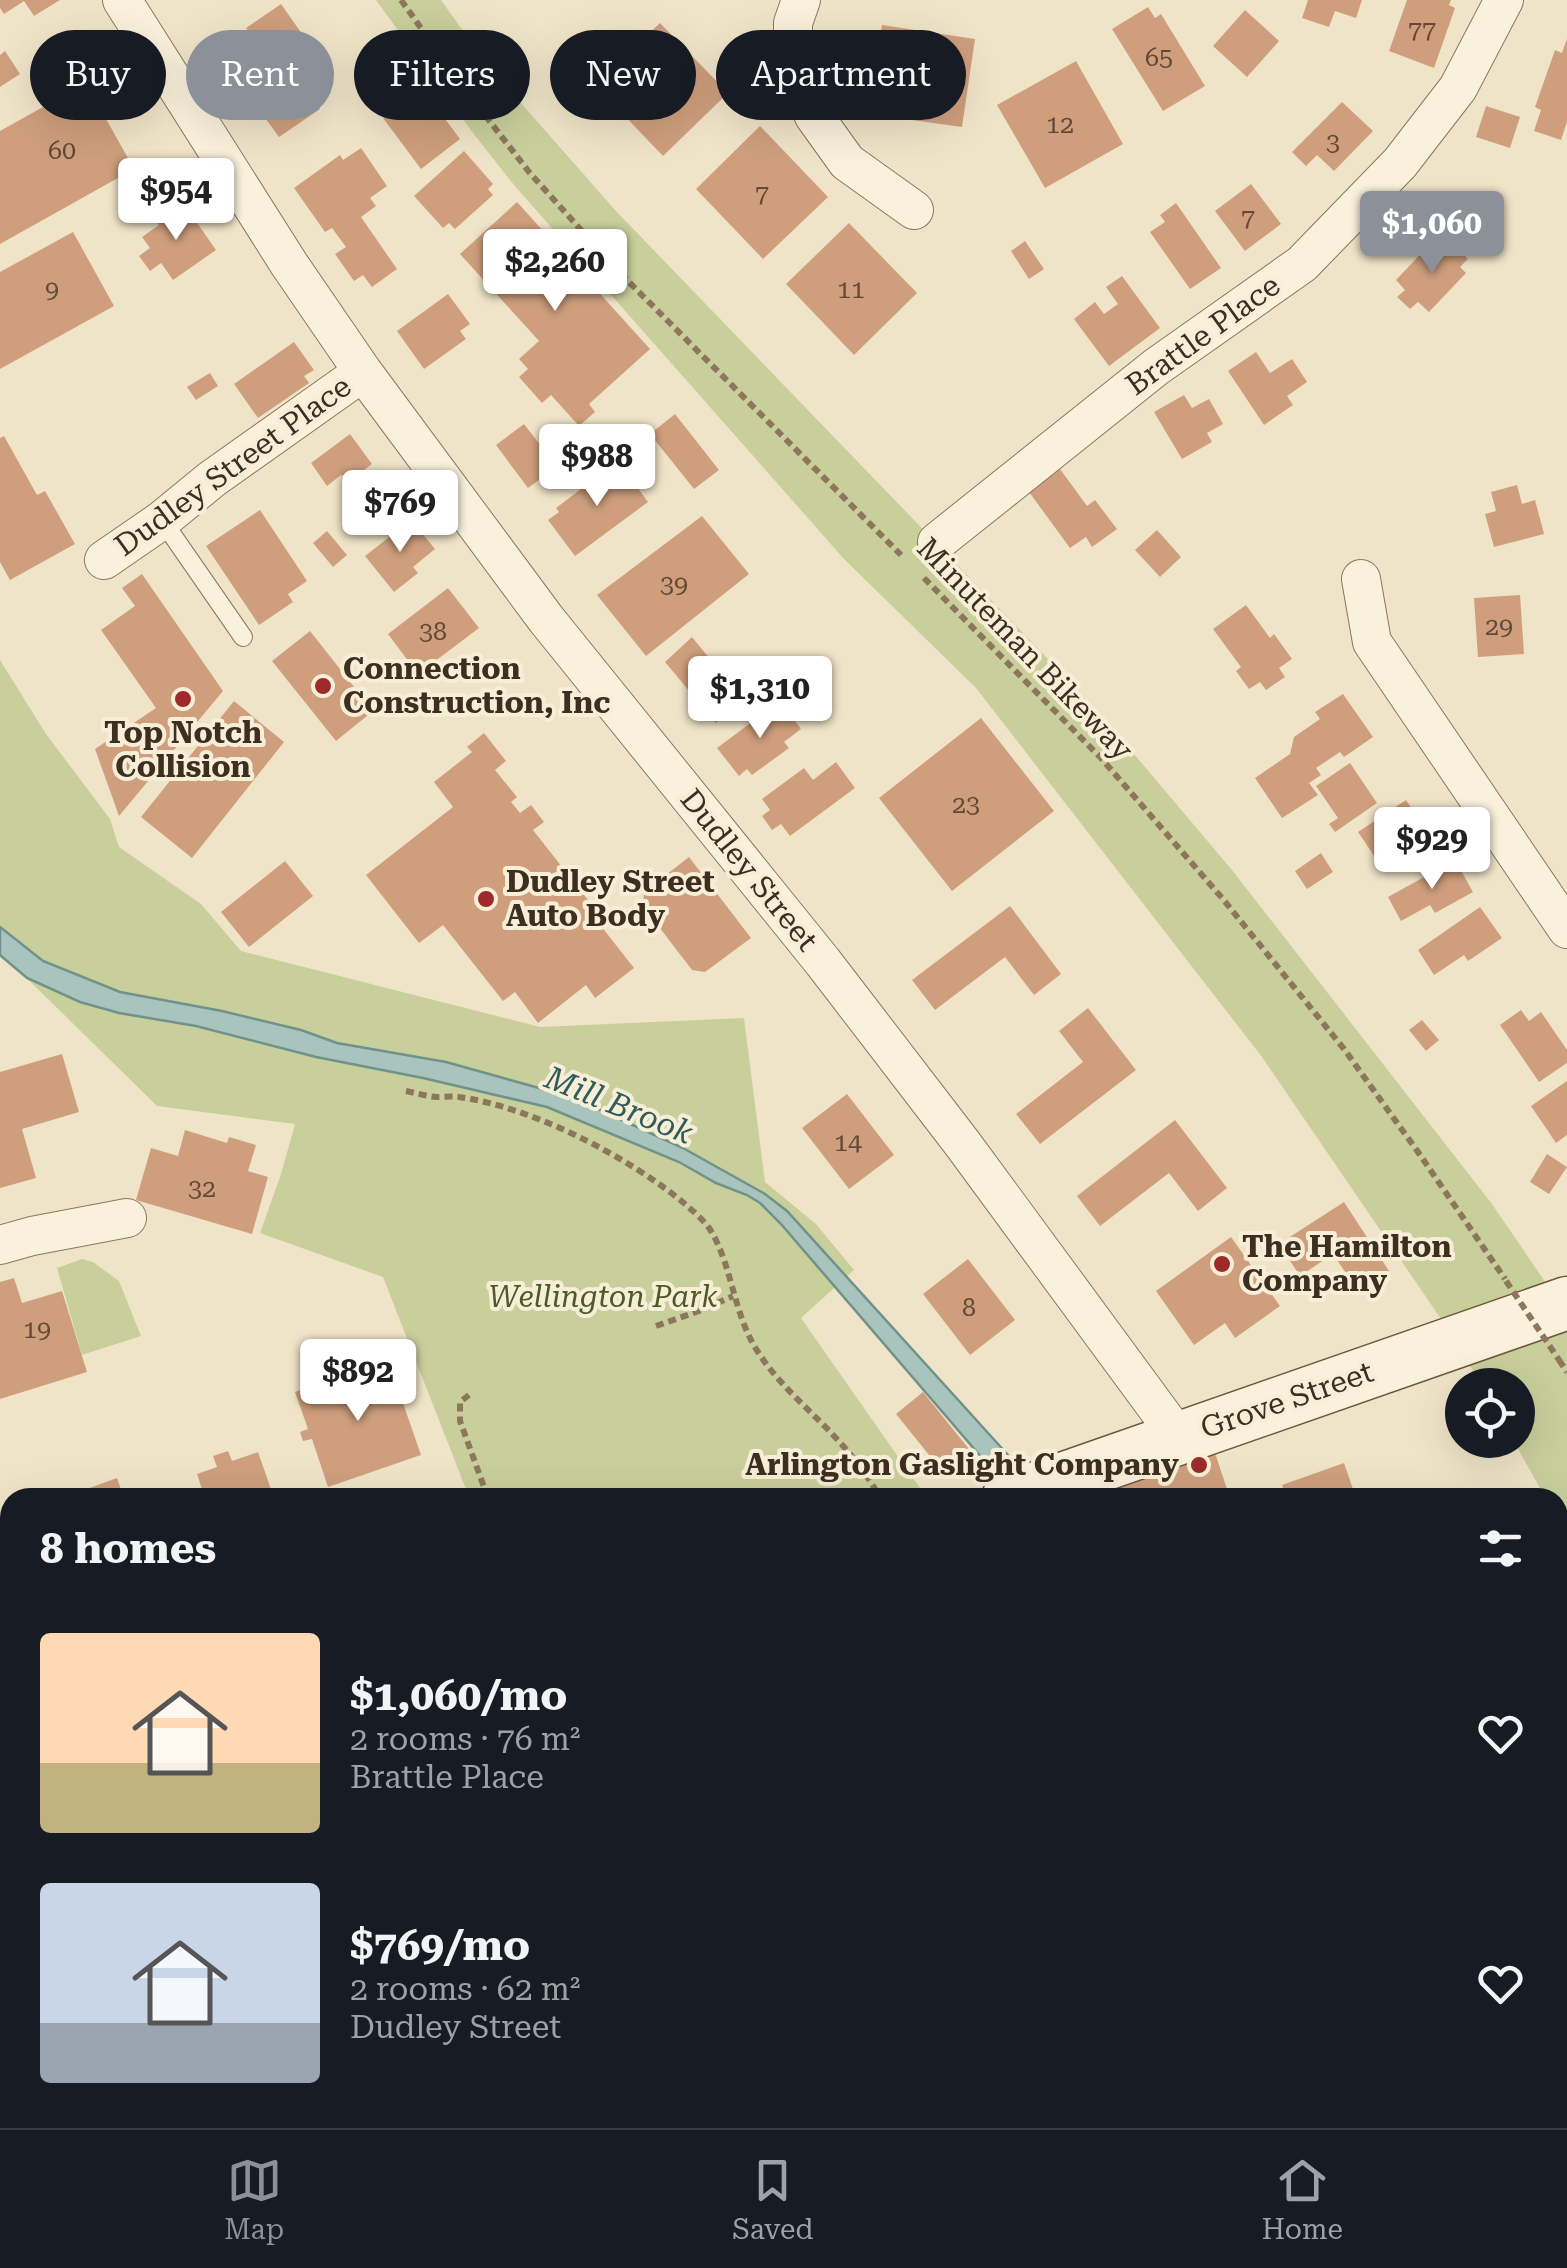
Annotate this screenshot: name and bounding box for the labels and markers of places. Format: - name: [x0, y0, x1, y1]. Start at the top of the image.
- pin: $954: [117, 158, 235, 243]
- pin: $1,060: [1351, 191, 1513, 276]
- pin: $2,260: [474, 229, 636, 314]
- pin: $988: [538, 424, 656, 509]
- pin: $769: [341, 470, 459, 555]
- place label: Connection Construction, Inc: [343, 651, 611, 720]
- pin: $1,310: [679, 656, 841, 741]
- marker: Connection Construction, Inc: [312, 675, 334, 697]
- marker: Top Notch Collision: [172, 688, 194, 710]
- place label: Top Notch Collision: [104, 715, 262, 784]
- pin: $929: [1373, 807, 1491, 892]
- place label: Dudley Street Auto Body: [506, 864, 715, 933]
- marker: Dudley Street Auto Body: [475, 888, 497, 910]
- place label: The Hamilton Company: [1242, 1229, 1452, 1298]
- marker: The Hamilton Company: [1211, 1253, 1233, 1275]
- pin: $892: [299, 1339, 417, 1424]
- place label: Arlington Gaslight Company: [745, 1447, 1179, 1482]
- marker: Arlington Gaslight Company: [1188, 1454, 1210, 1476]

